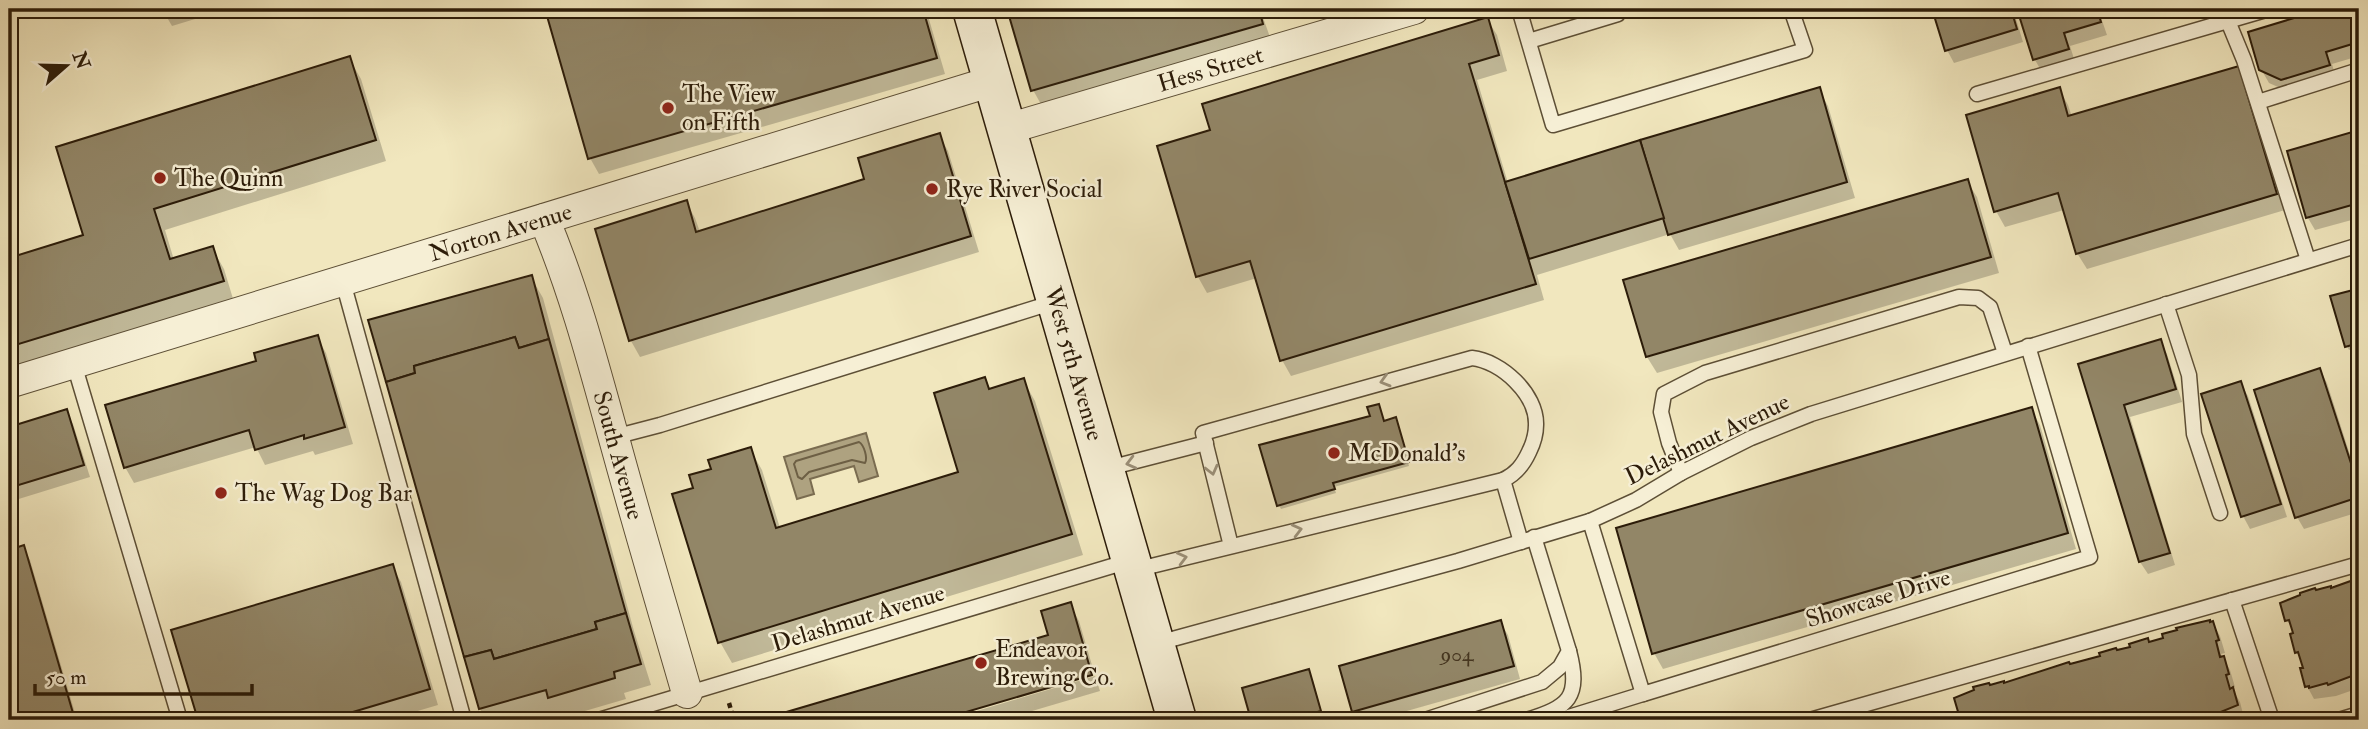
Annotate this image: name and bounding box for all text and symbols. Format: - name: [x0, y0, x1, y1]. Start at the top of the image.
- north arrow: [32, 32, 102, 102]
- street label: Hess Street: [1154, 39, 1267, 100]
- text: N: [67, 47, 96, 74]
- place label: The View on Fifth: [682, 79, 777, 138]
- marker: The View on Fifth: [660, 100, 676, 116]
- place label: The Quinn: [174, 163, 283, 194]
- marker: The Quinn: [152, 170, 168, 186]
- place label: Rye River Social: [946, 174, 1103, 205]
- marker: Rye River Social: [924, 181, 940, 197]
- street label: Norton Avenue: [425, 196, 576, 269]
- street label: West 5th Avenue: [1037, 282, 1111, 444]
- one-way arrow: [1379, 373, 1391, 388]
- street label: Delashmut Avenue: [1620, 386, 1795, 493]
- street label: South Avenue: [586, 388, 651, 523]
- place label: McDonald's: [1348, 438, 1466, 469]
- marker: McDonald's: [1326, 445, 1342, 461]
- one-way arrow: [1125, 455, 1137, 469]
- one-way arrow: [1204, 464, 1218, 476]
- place label: The Wag Dog Bar: [235, 478, 412, 509]
- marker: The Wag Dog Bar: [213, 485, 229, 501]
- one-way arrow: [1291, 524, 1303, 538]
- one-way arrow: [1176, 552, 1188, 566]
- street label: Showcase Drive: [1802, 562, 1954, 635]
- street label: Delashmut Avenue: [768, 577, 948, 660]
- place label: Endeavor Brewing Co.: [995, 634, 1114, 693]
- house number: 904: [1439, 641, 1475, 668]
- scale bar: [35, 652, 252, 696]
- marker: Endeavor Brewing Co.: [973, 655, 989, 671]
- text: 50 m: [46, 664, 87, 691]

